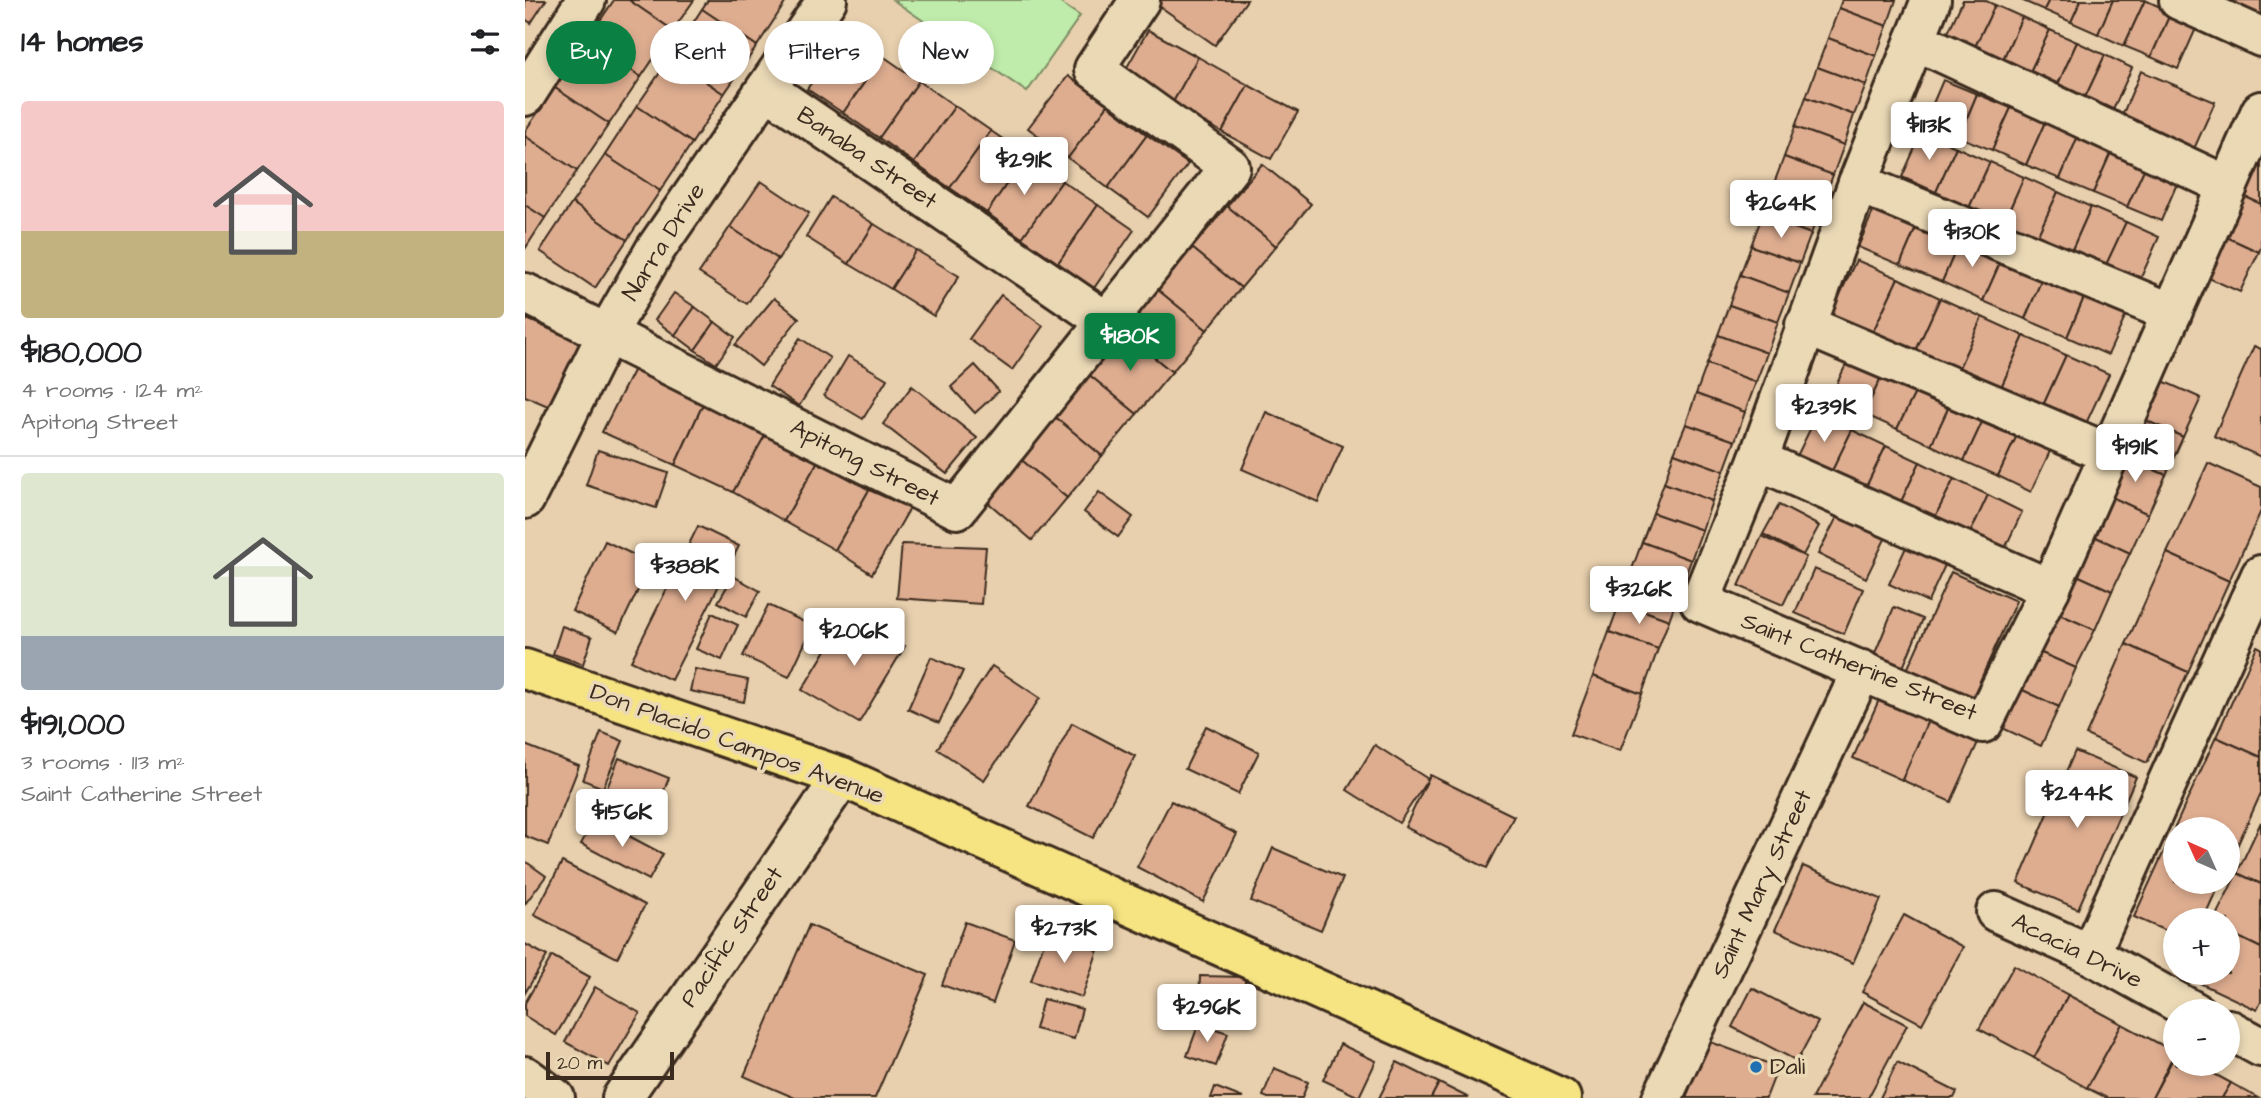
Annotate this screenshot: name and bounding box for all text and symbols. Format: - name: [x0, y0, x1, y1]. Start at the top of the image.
- text: 14 homes: [21, 21, 144, 63]
- chip: Buy: [546, 21, 636, 84]
- chip: Rent: [650, 21, 750, 84]
- chip: Filters: [764, 21, 884, 84]
- chip: New: [898, 21, 994, 84]
- icon: filters: [466, 23, 504, 61]
- street label: Banaba Street: [790, 98, 944, 218]
- pin: $113K: [1880, 102, 1978, 162]
- text: $113K: [1907, 109, 1951, 141]
- pin: $291K: [975, 138, 1073, 197]
- text: $291K: [996, 144, 1052, 176]
- icon: home: [200, 147, 326, 273]
- street label: Narra Drive: [614, 176, 714, 308]
- pin: $264K: [1732, 180, 1830, 240]
- text: $264K: [1746, 187, 1816, 219]
- pin: $130K: [1923, 210, 2021, 269]
- text: $130K: [1944, 216, 2000, 248]
- pin: $180K: [1081, 314, 1179, 373]
- text: $180K: [1100, 320, 1160, 352]
- text: $180,000: [21, 332, 142, 374]
- text: 4 rooms · 124 m²: [21, 374, 203, 406]
- pin: $239K: [1775, 384, 1873, 444]
- text: $239K: [1792, 391, 1856, 423]
- text: Apitong Street: [21, 406, 178, 438]
- street label: Apitong Street: [784, 411, 946, 516]
- pin: $191K: [2086, 424, 2184, 484]
- text: $191K: [2112, 431, 2158, 463]
- icon: home: [200, 519, 326, 645]
- pin: $388K: [636, 544, 734, 603]
- text: $388K: [651, 550, 719, 582]
- pin: $326K: [1590, 566, 1688, 626]
- text: $326K: [1606, 573, 1672, 605]
- street label: Saint Catherine Street: [1736, 604, 1982, 730]
- pin: $206K: [805, 608, 903, 668]
- text: $206K: [820, 615, 888, 647]
- street label: Don Placido Campos Avenue: [585, 675, 889, 813]
- text: $191,000: [21, 704, 125, 746]
- text: 3 rooms · 113 m²: [21, 746, 185, 778]
- pin: $244K: [2028, 770, 2126, 830]
- text: $244K: [2041, 777, 2113, 809]
- text: Saint Catherine Street: [21, 778, 262, 810]
- street label: Saint Mary Street: [1703, 784, 1822, 984]
- pin: $156K: [573, 790, 671, 849]
- text: $156K: [592, 796, 652, 828]
- north arrow: [2163, 817, 2240, 894]
- map controls: [2163, 817, 2240, 1076]
- street label: Pacific Street: [672, 860, 792, 1014]
- street label: Acacia Drive: [2006, 905, 2148, 997]
- pin: $273K: [1015, 906, 1113, 965]
- button: +: [2163, 908, 2240, 985]
- text: $273K: [1031, 912, 1097, 944]
- pin: $296K: [1158, 984, 1256, 1044]
- text: $296K: [1173, 991, 1241, 1023]
- button: −: [2163, 999, 2240, 1076]
- scale bar: [546, 1049, 674, 1081]
- text: 20 m: [557, 1050, 602, 1077]
- place label: Dali: [1770, 1050, 1806, 1084]
- marker: Dali: [1748, 1059, 1764, 1075]

